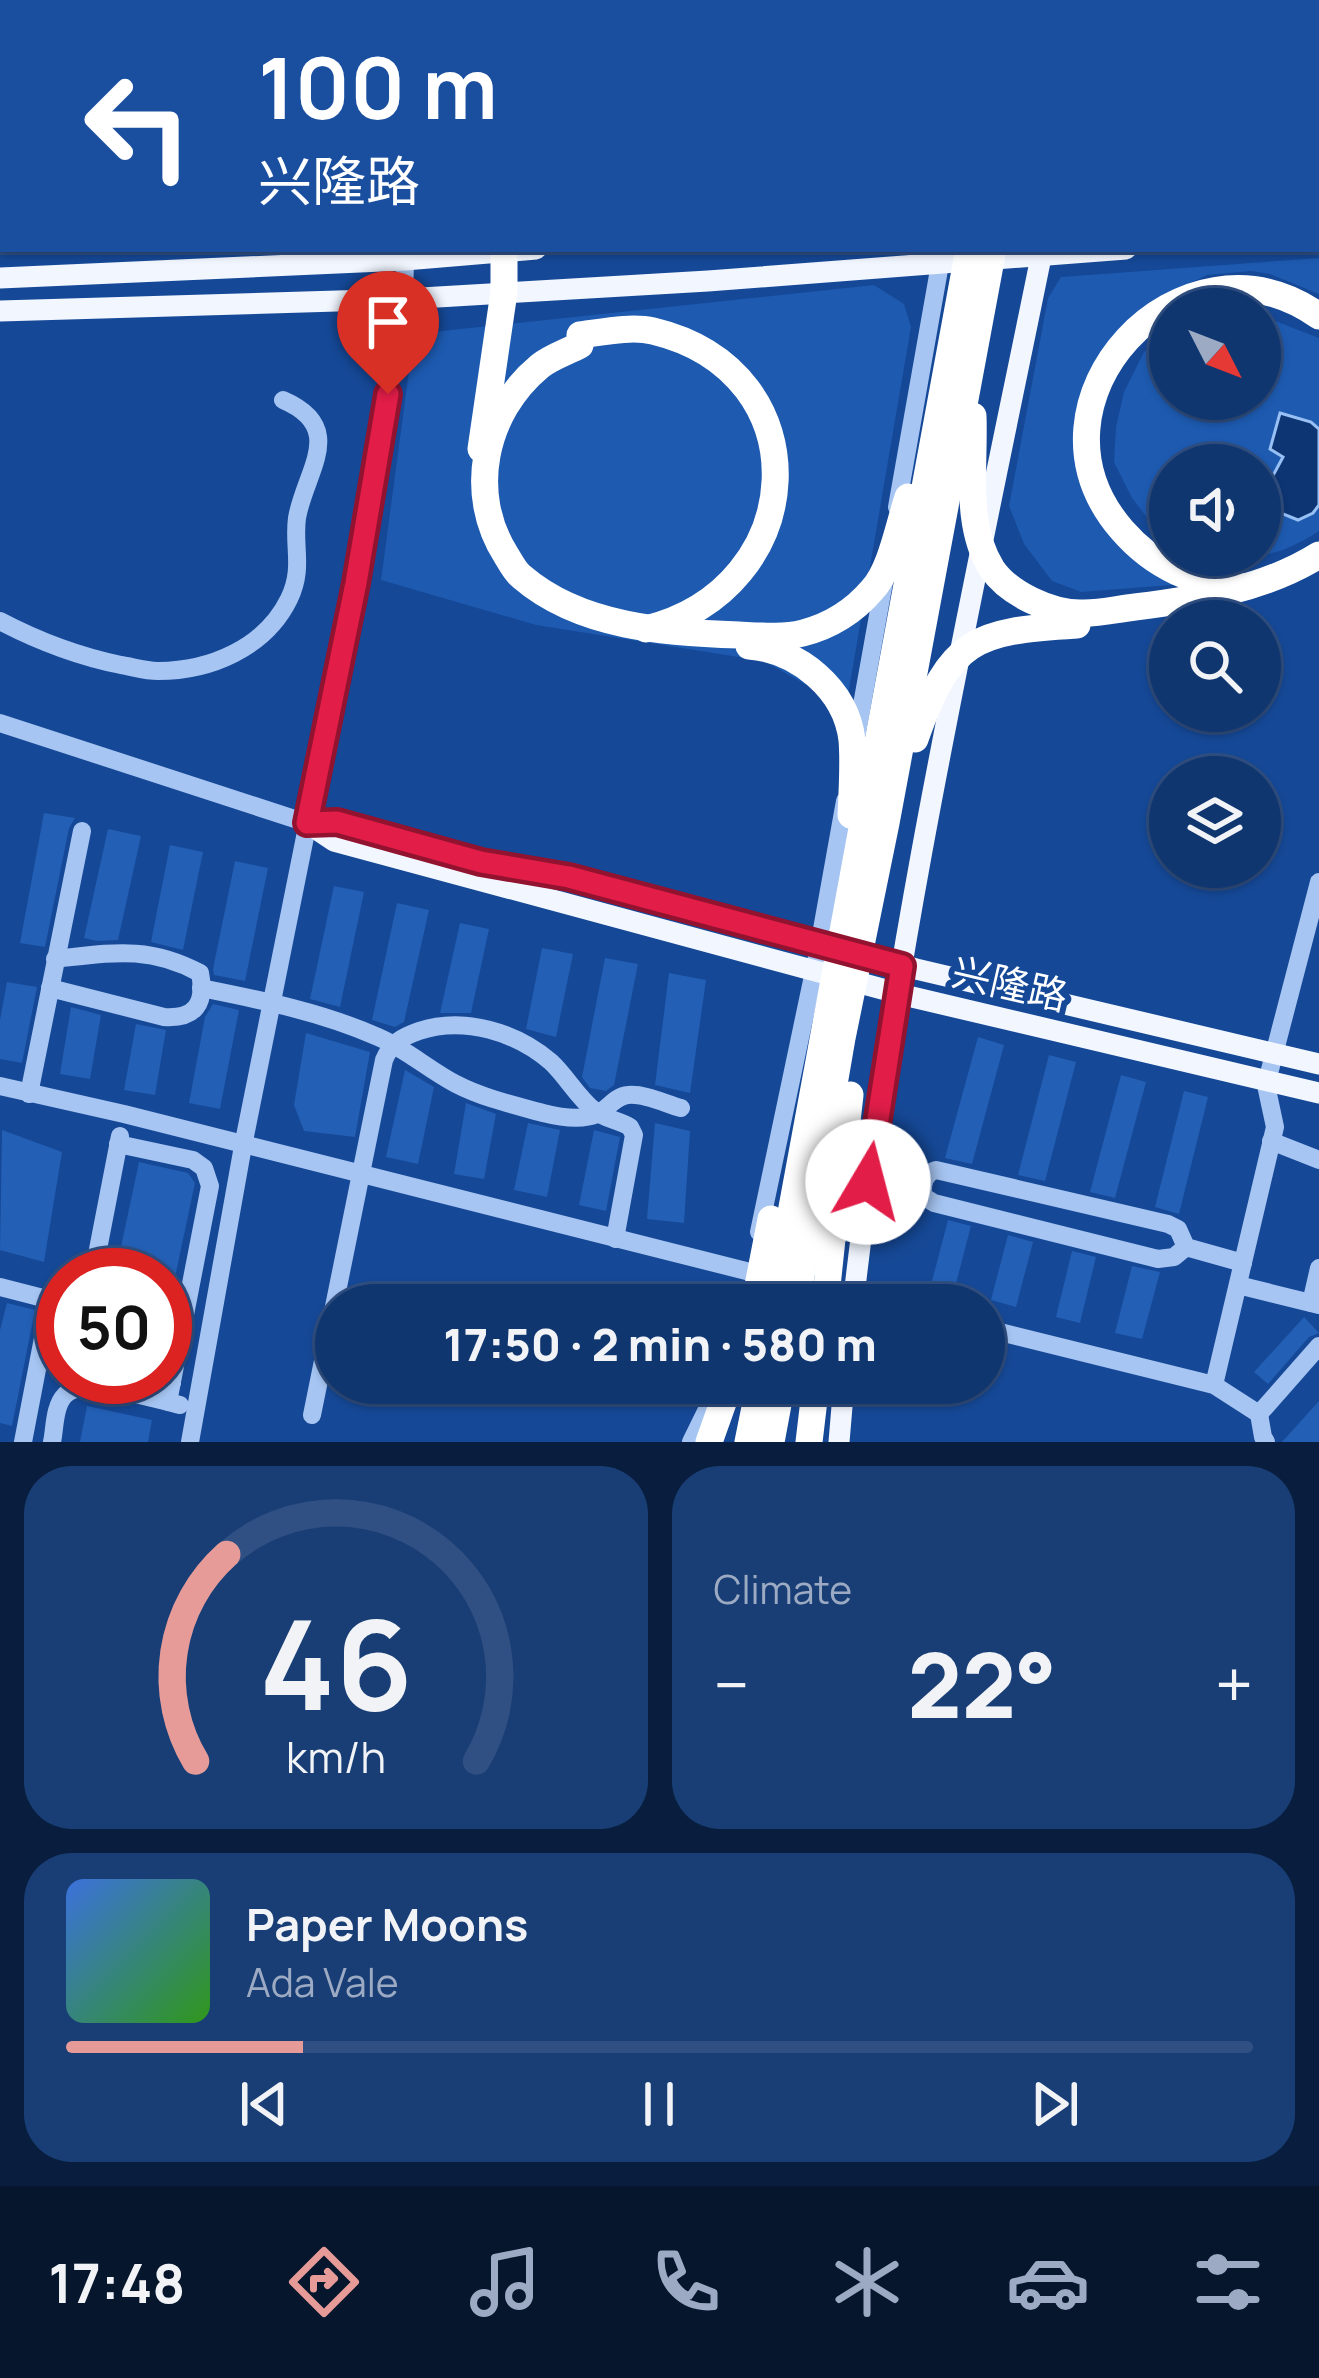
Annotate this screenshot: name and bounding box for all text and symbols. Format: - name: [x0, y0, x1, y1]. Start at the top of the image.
- text: 100 m: [258, 29, 498, 144]
- icon: left: [60, 48, 216, 204]
- text: 兴隆路: [258, 143, 420, 217]
- pin: [337, 271, 439, 394]
- north arrow: [1149, 288, 1281, 420]
- map controls: [1149, 288, 1281, 888]
- icon: arrive: [355, 289, 421, 355]
- button: sound: [1149, 444, 1281, 576]
- button: search: [1149, 600, 1281, 732]
- button: layers: [1149, 756, 1281, 888]
- street label: 兴隆路: [947, 944, 1073, 1022]
- position arrow: [805, 1119, 931, 1245]
- speed limit sign: 50: [36, 1248, 192, 1404]
- text: 17:50 · 2 min · 580 m: [443, 1313, 877, 1375]
- text: Climate: [714, 1562, 852, 1616]
- text: 46: [259, 1577, 413, 1747]
- text: 22°: [907, 1622, 1057, 1745]
- text: −: [714, 1639, 749, 1729]
- text: +: [1215, 1639, 1253, 1729]
- text: km/h: [286, 1726, 386, 1785]
- text: Paper Moons: [246, 1893, 528, 1955]
- text: Ada Vale: [246, 1955, 399, 2009]
- icon: previous: [231, 2071, 297, 2137]
- icon: pause: [626, 2071, 692, 2137]
- icon: next: [1022, 2071, 1088, 2137]
- icon: directions: [282, 2240, 366, 2324]
- icon: music: [463, 2240, 547, 2324]
- icon: phone: [644, 2240, 728, 2324]
- icon: climate: [825, 2240, 909, 2324]
- icon: car: [1006, 2240, 1090, 2324]
- icon: filters: [1186, 2240, 1270, 2324]
- text: 17:48: [48, 2245, 185, 2319]

